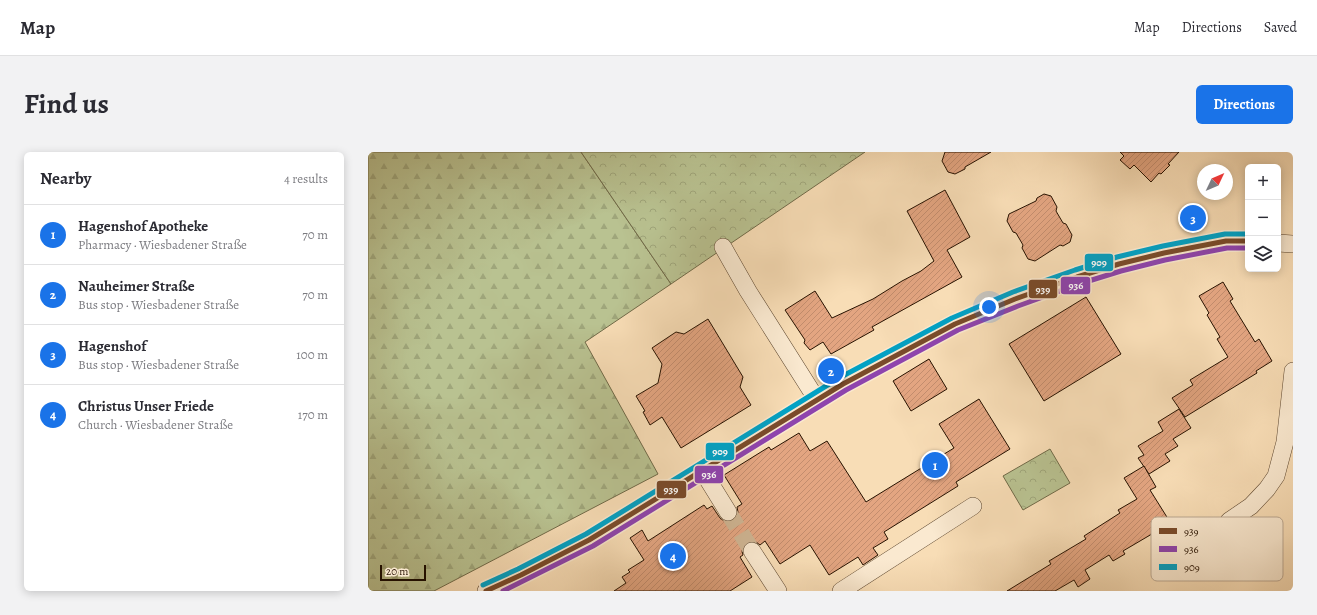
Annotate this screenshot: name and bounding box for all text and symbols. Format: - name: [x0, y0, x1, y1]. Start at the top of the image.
- text: Map: [20, 15, 55, 41]
- text: Map: [1134, 18, 1160, 37]
- text: Directions: [1182, 18, 1242, 37]
- text: Saved: [1264, 18, 1297, 37]
- text: Find us: [24, 85, 109, 123]
- button: Directions: [1196, 85, 1293, 124]
- north arrow: [1197, 164, 1233, 200]
- map controls: [1245, 164, 1281, 272]
- button: +: [1245, 164, 1281, 200]
- text: Nearby: [40, 167, 91, 190]
- text: 4 results: [284, 170, 328, 187]
- button: −: [1245, 200, 1281, 236]
- pin: 3: [1180, 203, 1206, 233]
- text: Hagenshof Apotheke: [78, 216, 208, 236]
- text: 1: [51, 226, 55, 243]
- text: 70 m: [302, 226, 328, 243]
- text: Pharmacy · Wiesbadener Straße: [78, 236, 247, 253]
- button: layers: [1245, 236, 1281, 272]
- line badge: 909: [1084, 253, 1114, 272]
- text: 909: [1091, 255, 1107, 270]
- text: Nauheimer Straße: [78, 276, 195, 296]
- line badge: 936: [1060, 276, 1091, 295]
- text: 936: [1069, 278, 1083, 293]
- line badge: 939: [1028, 279, 1058, 299]
- text: 939: [1036, 282, 1050, 297]
- text: 2: [50, 286, 56, 303]
- text: 70 m: [302, 286, 328, 303]
- text: Bus stop · Wiesbadener Straße: [78, 296, 239, 313]
- your location: [979, 297, 999, 317]
- text: Hagenshof: [78, 336, 146, 356]
- text: 3: [50, 346, 56, 363]
- text: 100 m: [296, 346, 328, 363]
- text: Bus stop · Wiesbadener Straße: [78, 356, 239, 373]
- pin: 2: [818, 356, 844, 386]
- text: Christus Unser Friede: [78, 396, 214, 416]
- text: 4: [50, 406, 56, 423]
- text: 170 m: [298, 406, 328, 423]
- text: Church · Wiesbadener Straße: [78, 416, 233, 433]
- line badge: 909: [705, 442, 735, 461]
- text: 909: [712, 444, 728, 459]
- pin: 1: [922, 450, 948, 480]
- line badge: 936: [694, 465, 724, 484]
- text: 936: [702, 467, 716, 482]
- line badge: 939: [656, 480, 687, 499]
- text: 939: [664, 482, 678, 497]
- legend: [1151, 517, 1283, 581]
- text: 939: [1184, 524, 1199, 539]
- pin: 4: [660, 541, 686, 571]
- text: 936: [1184, 542, 1199, 557]
- text: 909: [1184, 560, 1200, 575]
- scale bar: [380, 563, 426, 582]
- text: 20 m: [386, 564, 408, 579]

